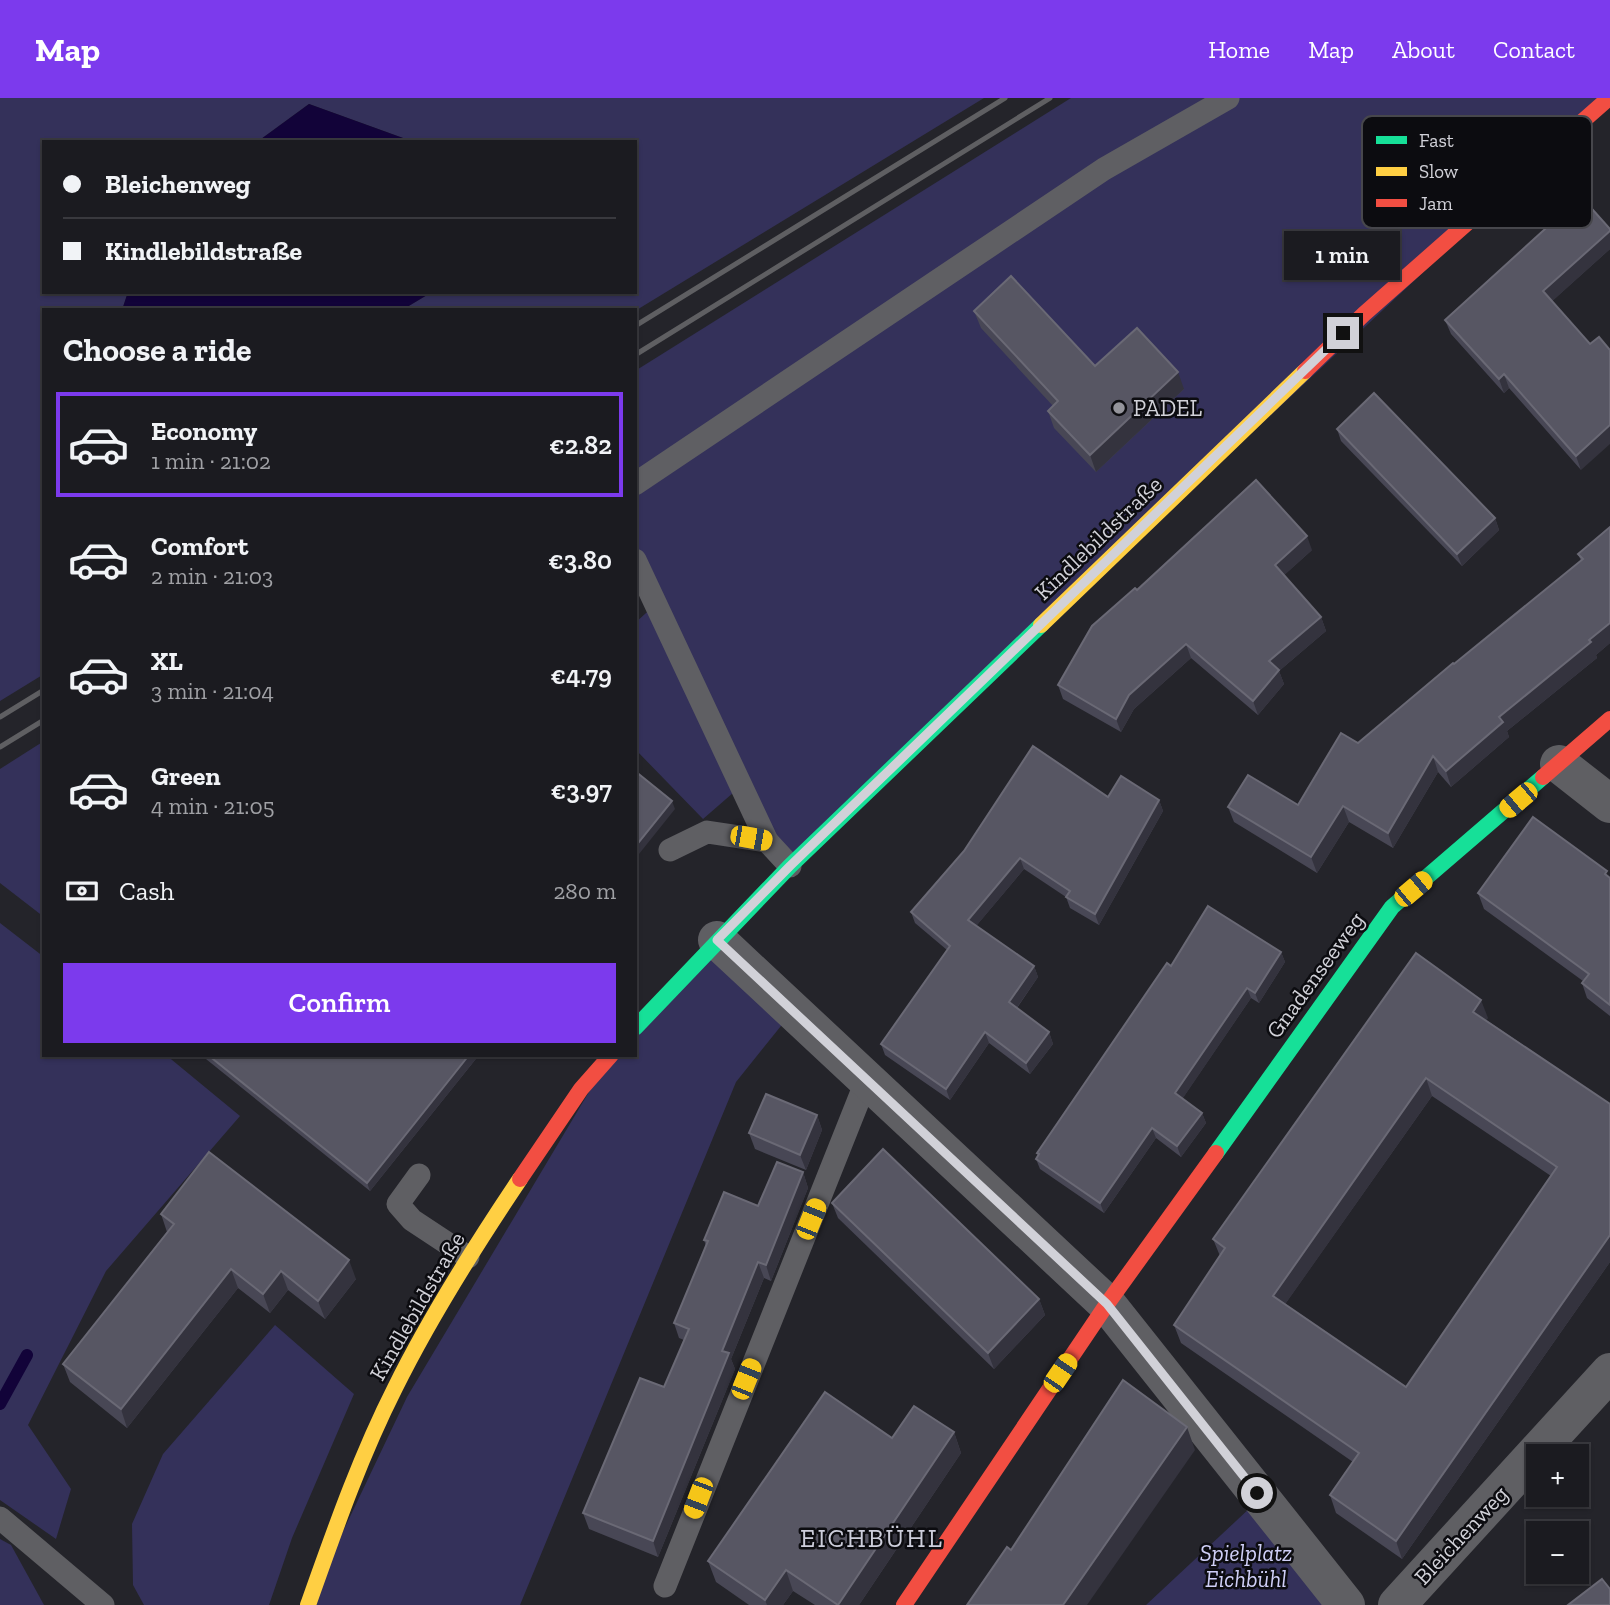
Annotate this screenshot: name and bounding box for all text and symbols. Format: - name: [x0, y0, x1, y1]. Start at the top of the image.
- text: Map: [35, 30, 100, 69]
- text: Home: [1208, 35, 1270, 64]
- text: Map: [1308, 35, 1354, 64]
- text: About: [1392, 35, 1455, 64]
- text: Contact: [1493, 35, 1575, 64]
- legend: [1362, 116, 1592, 228]
- text: Fast: [1419, 129, 1454, 152]
- text: Slow: [1419, 160, 1459, 183]
- text: Bleichenweg: [105, 168, 251, 200]
- text: Jam: [1419, 192, 1453, 215]
- callout: 1 min: [1285, 232, 1401, 280]
- text: Kindlebildstraße: [105, 235, 302, 267]
- text: 1 min: [1315, 241, 1369, 269]
- route end: [1327, 317, 1359, 349]
- text: Choose a ride: [63, 331, 251, 369]
- place label: PADEL: [1133, 394, 1202, 422]
- marker: PADEL: [1111, 400, 1127, 416]
- icon: car: [67, 413, 130, 476]
- text: Economy: [151, 415, 257, 447]
- text: €2.82: [549, 429, 612, 461]
- text: 1 min · 21:02: [151, 447, 271, 475]
- street label: Kindlebildstraße: [1028, 470, 1168, 606]
- icon: car: [67, 528, 130, 591]
- text: Comfort: [151, 530, 248, 562]
- text: €3.80: [548, 544, 612, 576]
- text: 2 min · 21:03: [151, 562, 273, 590]
- icon: car: [67, 643, 130, 706]
- text: XL: [151, 645, 183, 677]
- text: €4.79: [551, 659, 612, 691]
- text: 3 min · 21:04: [151, 677, 274, 705]
- icon: car: [67, 758, 130, 821]
- text: Green: [151, 760, 221, 792]
- text: €3.97: [551, 774, 612, 806]
- car: [1496, 778, 1541, 822]
- text: 4 min · 21:05: [151, 792, 274, 820]
- car: [729, 824, 774, 852]
- car: [1391, 867, 1436, 911]
- icon: cash: [63, 872, 101, 910]
- text: Cash: [119, 875, 174, 907]
- text: 280 m: [553, 877, 616, 905]
- street label: Gnadenseeweg: [1260, 906, 1370, 1044]
- button: Confirm: [63, 963, 616, 1043]
- car: [794, 1196, 829, 1242]
- street label: Kindlebildstraße: [363, 1227, 471, 1385]
- car: [1040, 1350, 1081, 1396]
- car: [729, 1356, 764, 1402]
- map controls: [1526, 1444, 1589, 1584]
- button: +: [1526, 1444, 1589, 1507]
- car: [681, 1475, 716, 1521]
- route start: [1241, 1477, 1273, 1509]
- street label: Bleichenweg: [1408, 1479, 1514, 1590]
- button: −: [1526, 1521, 1589, 1584]
- district label: EICHBÜHL: [800, 1522, 944, 1554]
- park label: Spielplatz Eichbühl: [1200, 1539, 1292, 1593]

